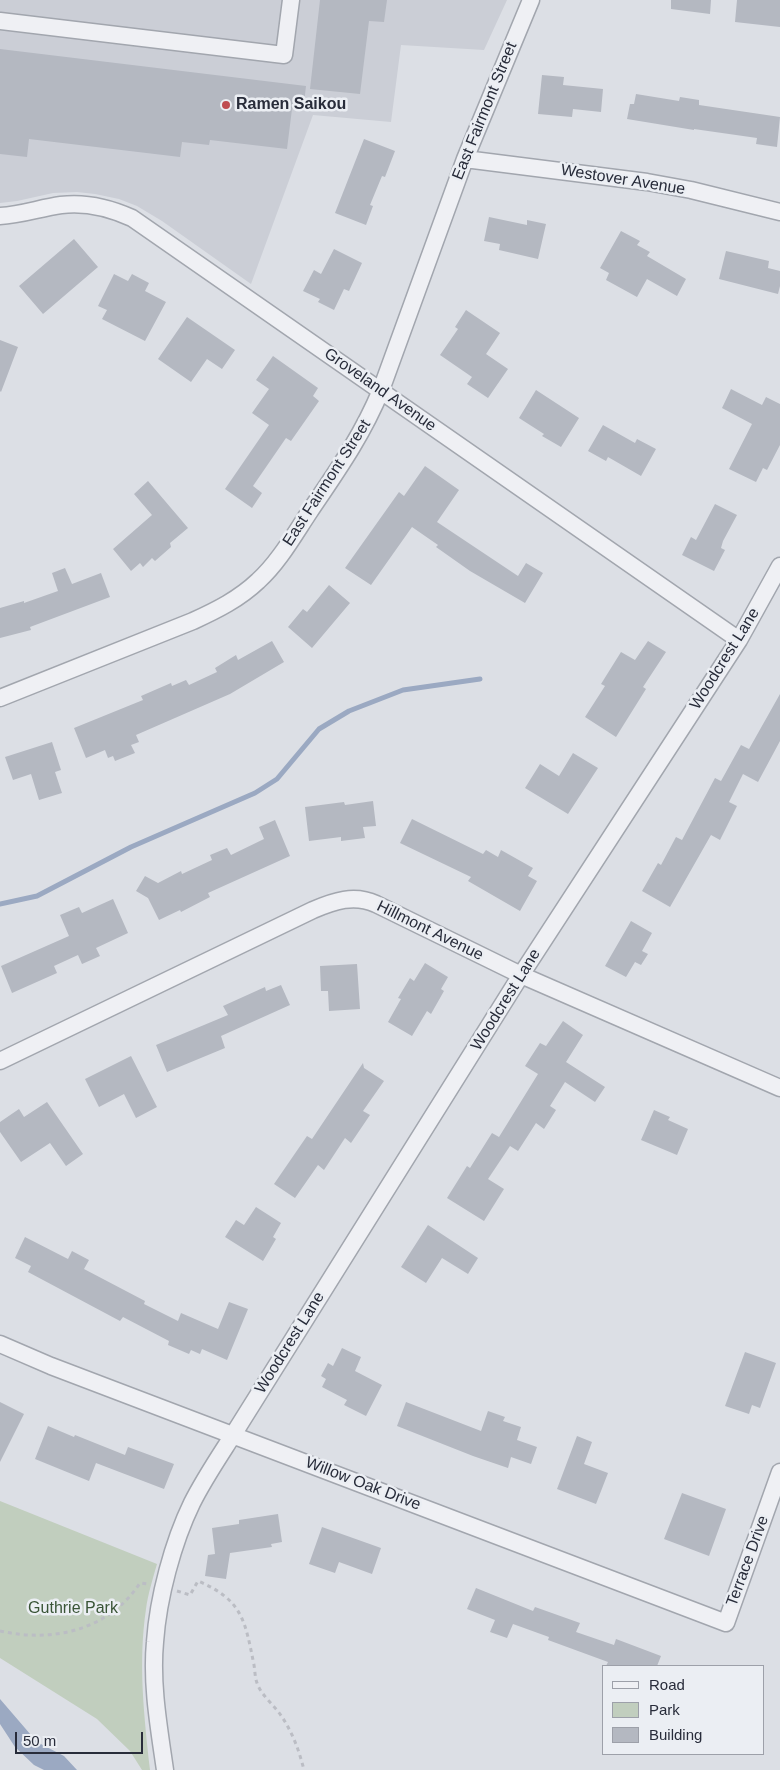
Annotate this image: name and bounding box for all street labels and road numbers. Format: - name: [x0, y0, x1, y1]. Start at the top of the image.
- street label: East Fairmont Street: [449, 39, 521, 183]
- street label: Westover Avenue: [559, 161, 687, 199]
- street label: Groveland Avenue: [320, 344, 440, 436]
- street label: East Fairmont Street: [279, 416, 375, 550]
- street label: Woodcrest Lane: [686, 605, 764, 713]
- street label: Hillmont Avenue: [374, 897, 486, 965]
- street label: Woodcrest Lane: [467, 946, 545, 1054]
- street label: Woodcrest Lane: [251, 1289, 329, 1397]
- street label: Willow Oak Drive: [303, 1453, 423, 1515]
- street label: Terrace Drive: [723, 1513, 773, 1609]

